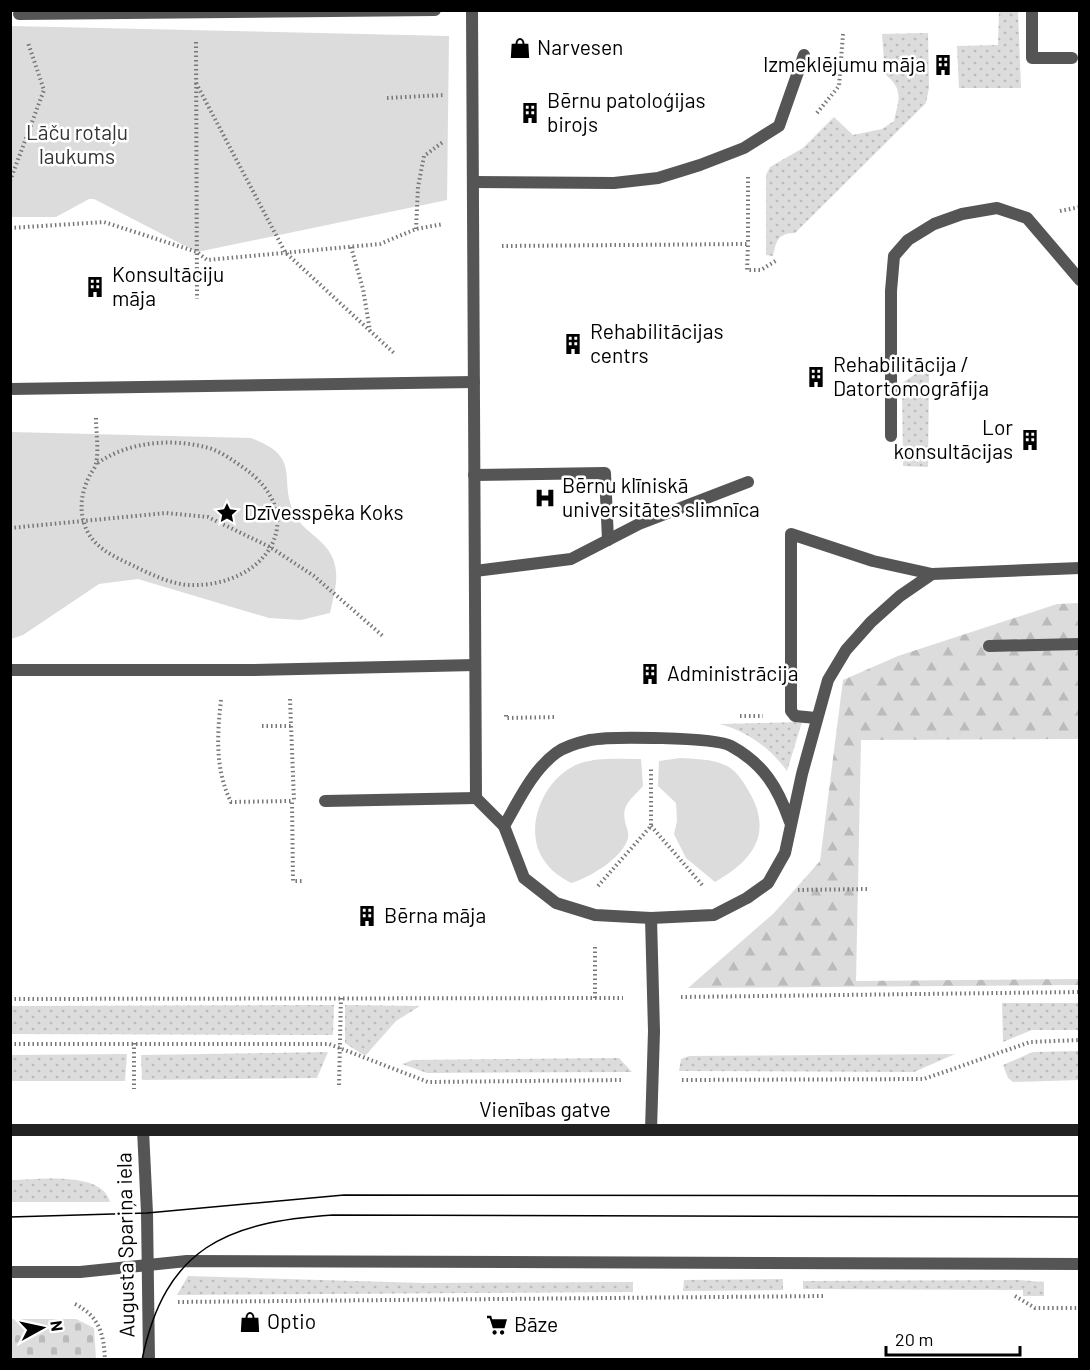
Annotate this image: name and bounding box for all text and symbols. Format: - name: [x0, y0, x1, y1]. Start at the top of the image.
- place label: Narvesen: [537, 34, 623, 59]
- shop icon: Narvesen: [508, 36, 532, 60]
- place label: Izmeklējumu māja: [763, 51, 926, 76]
- building icon: Izmeklējumu māja: [931, 53, 955, 77]
- place label: Bērnu patoloģijas birojs: [547, 87, 706, 136]
- building icon: Bērnu patoloģijas birojs: [518, 101, 542, 125]
- park label: Lāču rotaļu laukums: [26, 119, 128, 168]
- place label: Konsultāciju māja: [112, 261, 224, 310]
- building icon: Konsultāciju māja: [83, 275, 107, 299]
- place label: Rehabilitācijas centrs: [590, 318, 724, 367]
- building icon: Rehabilitācijas centrs: [561, 332, 585, 356]
- place label: Rehabilitācija / Datortomogrāfija: [833, 351, 989, 400]
- building icon: Rehabilitācija / Datortomogrāfija: [804, 365, 828, 389]
- place label: Lor konsultācijas: [893, 414, 1013, 463]
- building icon: Lor konsultācijas: [1018, 428, 1042, 452]
- place label: Bērnu klīniskā universitātes slimnīca: [562, 472, 760, 521]
- hospital icon: Bērnu klīniskā universitātes slimnīca: [533, 486, 557, 510]
- place label: Dzīvesspēka Koks: [244, 499, 404, 524]
- place icon: Dzīvesspēka Koks: [215, 501, 239, 525]
- place label: Administrācija: [667, 660, 798, 685]
- building icon: Administrācija: [638, 662, 662, 686]
- place label: Bērna māja: [384, 902, 486, 927]
- building icon: Bērna māja: [355, 904, 379, 928]
- street label: Vienības gatve: [479, 1096, 611, 1121]
- street label: Augusta Spariņa iela: [110, 1152, 139, 1338]
- north arrow: [12, 1298, 72, 1358]
- place label: Optio: [267, 1308, 316, 1333]
- shop icon: Optio: [238, 1310, 262, 1334]
- place label: Bāze: [514, 1311, 558, 1336]
- supermarket icon: Bāze: [485, 1313, 509, 1337]
- text: N: [47, 1319, 67, 1332]
- scale bar: [886, 1319, 1020, 1357]
- text: 20 m: [895, 1328, 933, 1350]

